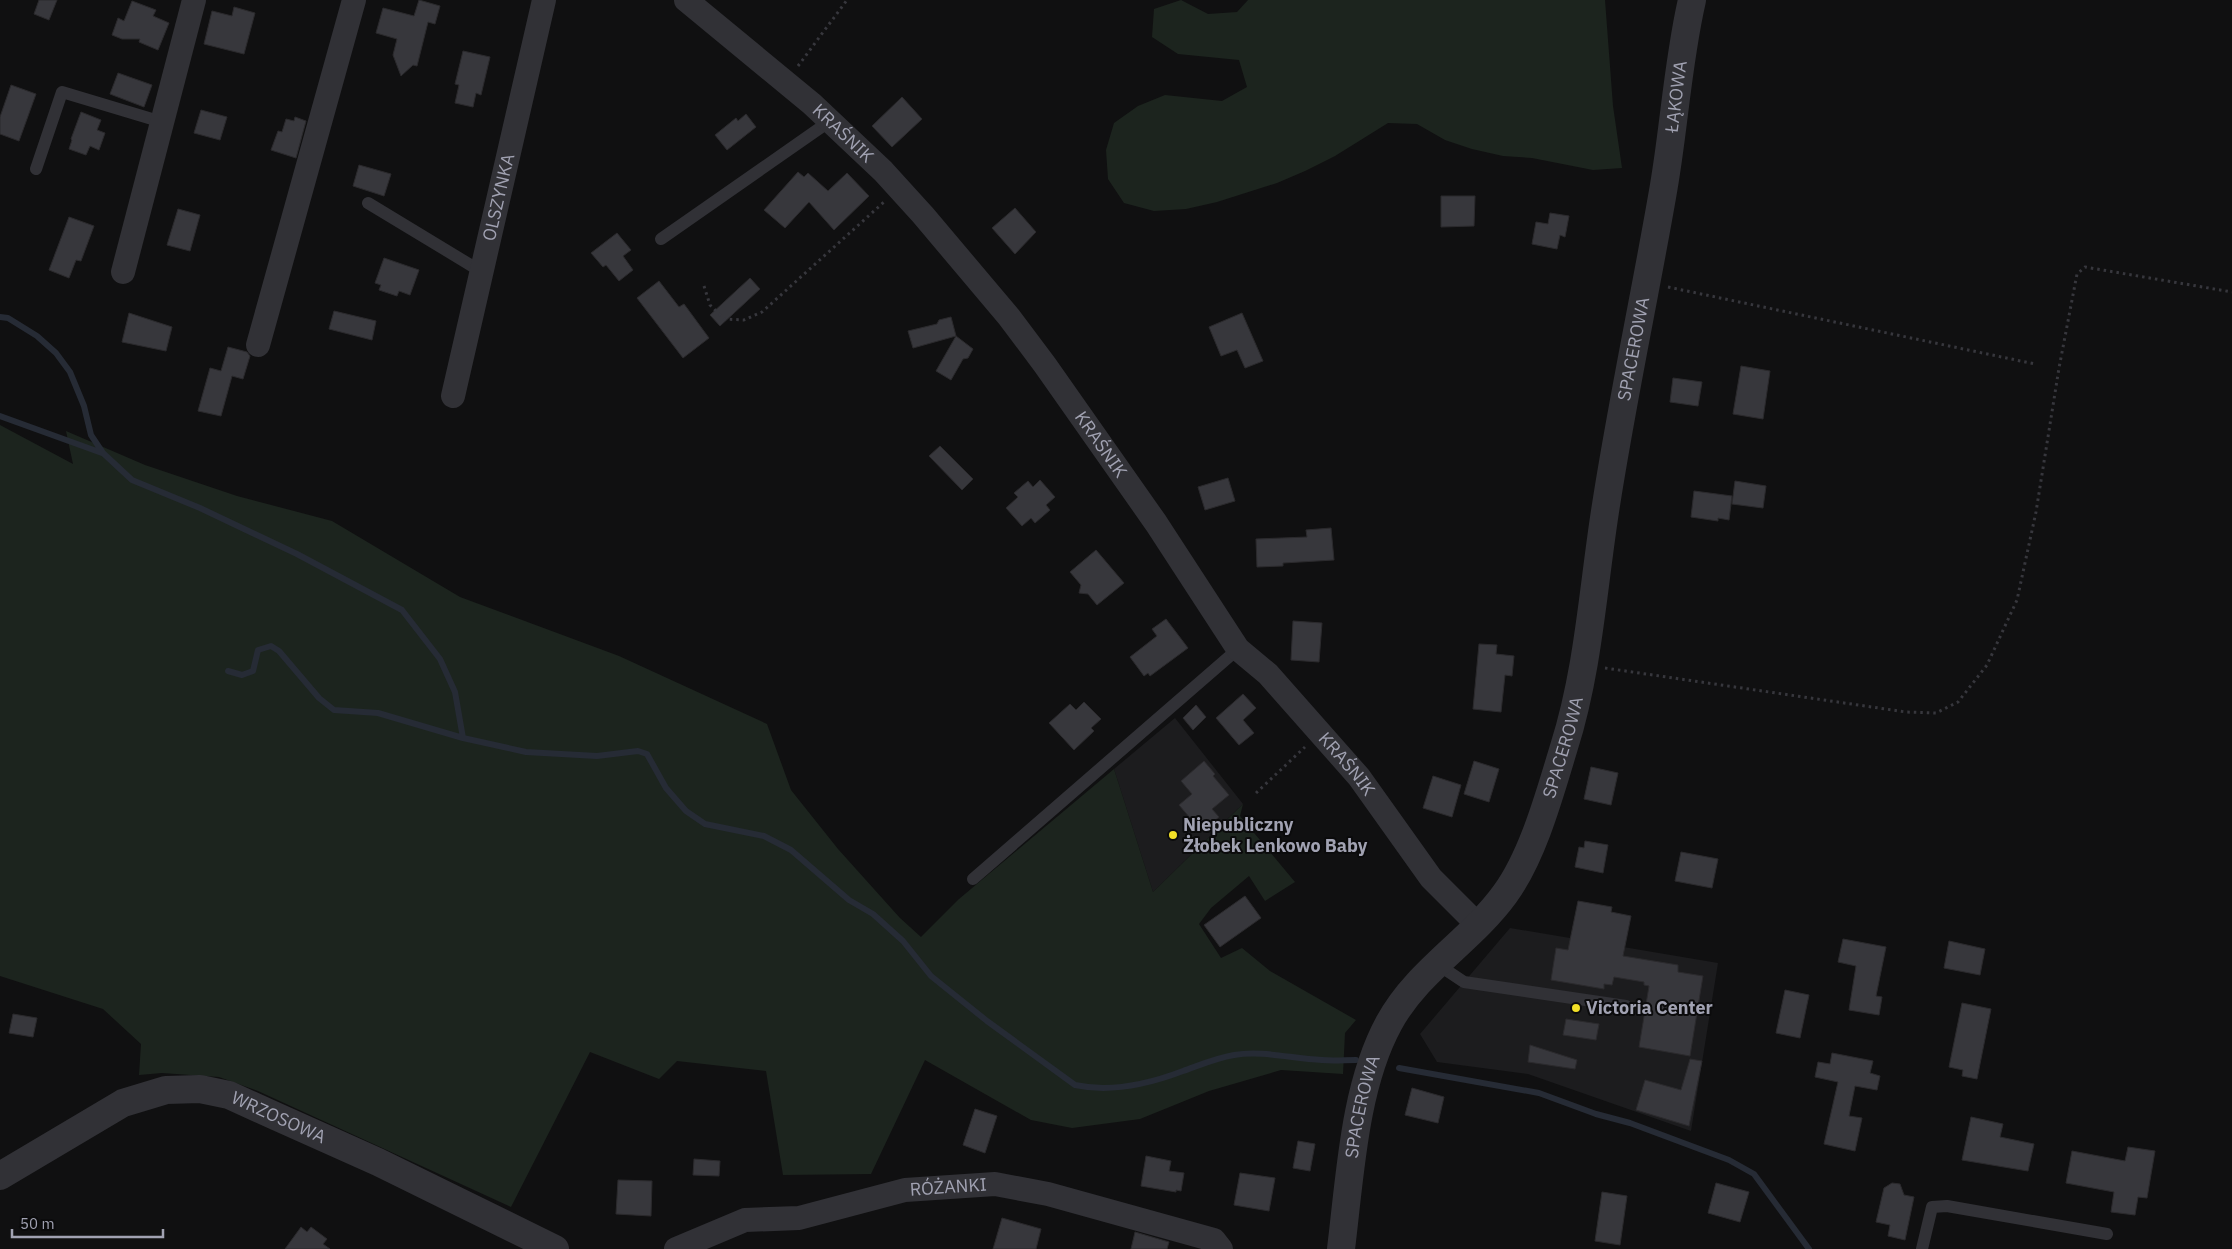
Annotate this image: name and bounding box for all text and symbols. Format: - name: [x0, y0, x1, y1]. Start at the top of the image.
- street label: ŁĄKOWA: [1660, 59, 1692, 135]
- street label: KRAŚNIK: [808, 98, 879, 168]
- street label: OLSZYNKA: [477, 151, 519, 243]
- street label: SPACEROWA: [1612, 295, 1654, 403]
- street label: KRAŚNIK: [1070, 406, 1133, 482]
- street label: SPACEROWA: [1537, 694, 1588, 801]
- street label: KRAŚNIK: [1314, 727, 1381, 800]
- place label: Niepubliczny Żłobek Lenkowo Baby: [1183, 813, 1368, 857]
- marker: Niepubliczny Żłobek Lenkowo Baby: [1167, 829, 1179, 841]
- place label: Victoria Center: [1586, 996, 1713, 1019]
- marker: Victoria Center: [1570, 1002, 1582, 1014]
- street label: SPACEROWA: [1340, 1051, 1385, 1160]
- street label: WRZOSOWA: [228, 1086, 330, 1148]
- street label: RÓŻANKI: [909, 1173, 988, 1201]
- scale bar: [12, 1206, 164, 1238]
- text: 50 m: [20, 1214, 55, 1233]

